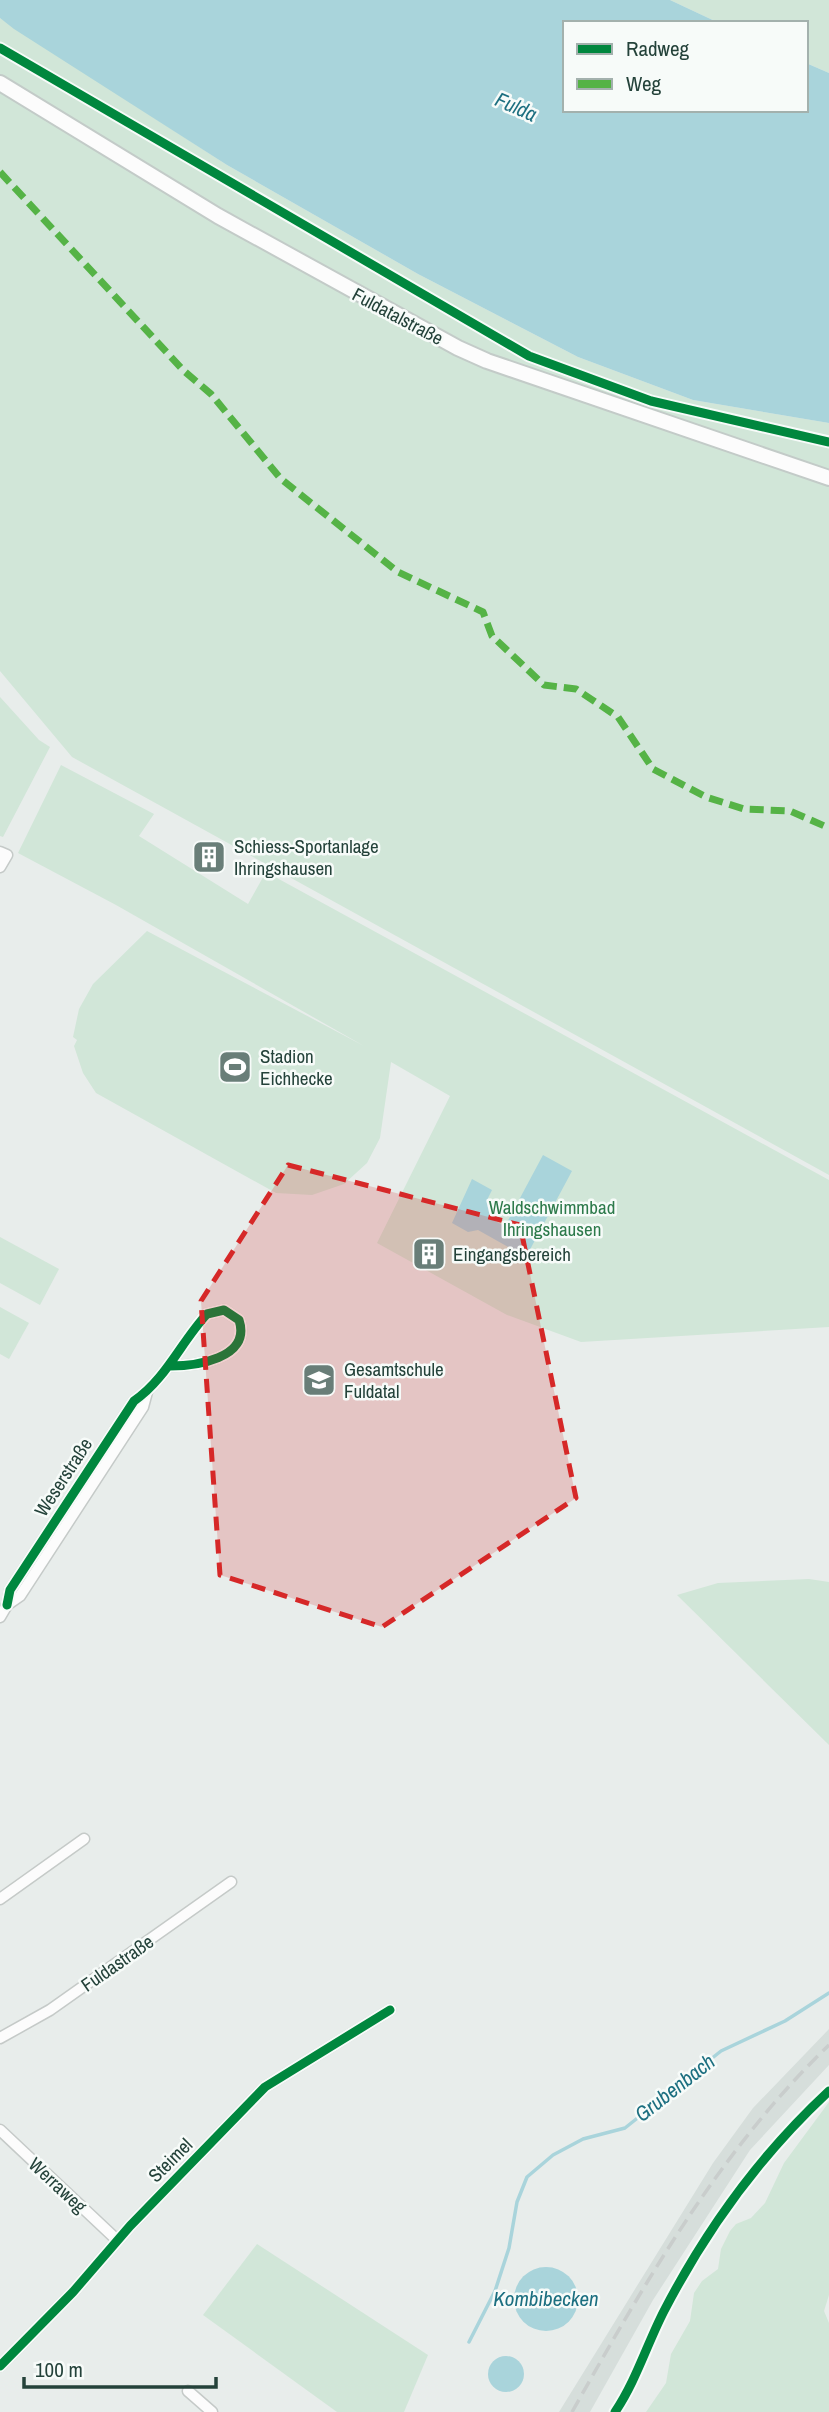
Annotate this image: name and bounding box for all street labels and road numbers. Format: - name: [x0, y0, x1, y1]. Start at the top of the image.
- street label: Fuldatalstraße: [348, 281, 448, 351]
- street label: Weserstraße: [28, 1433, 98, 1521]
- street label: Fuldastraße: [75, 1929, 159, 1997]
- street label: Steimel: [142, 2132, 198, 2188]
- street label: Werraweg: [23, 2151, 93, 2219]

